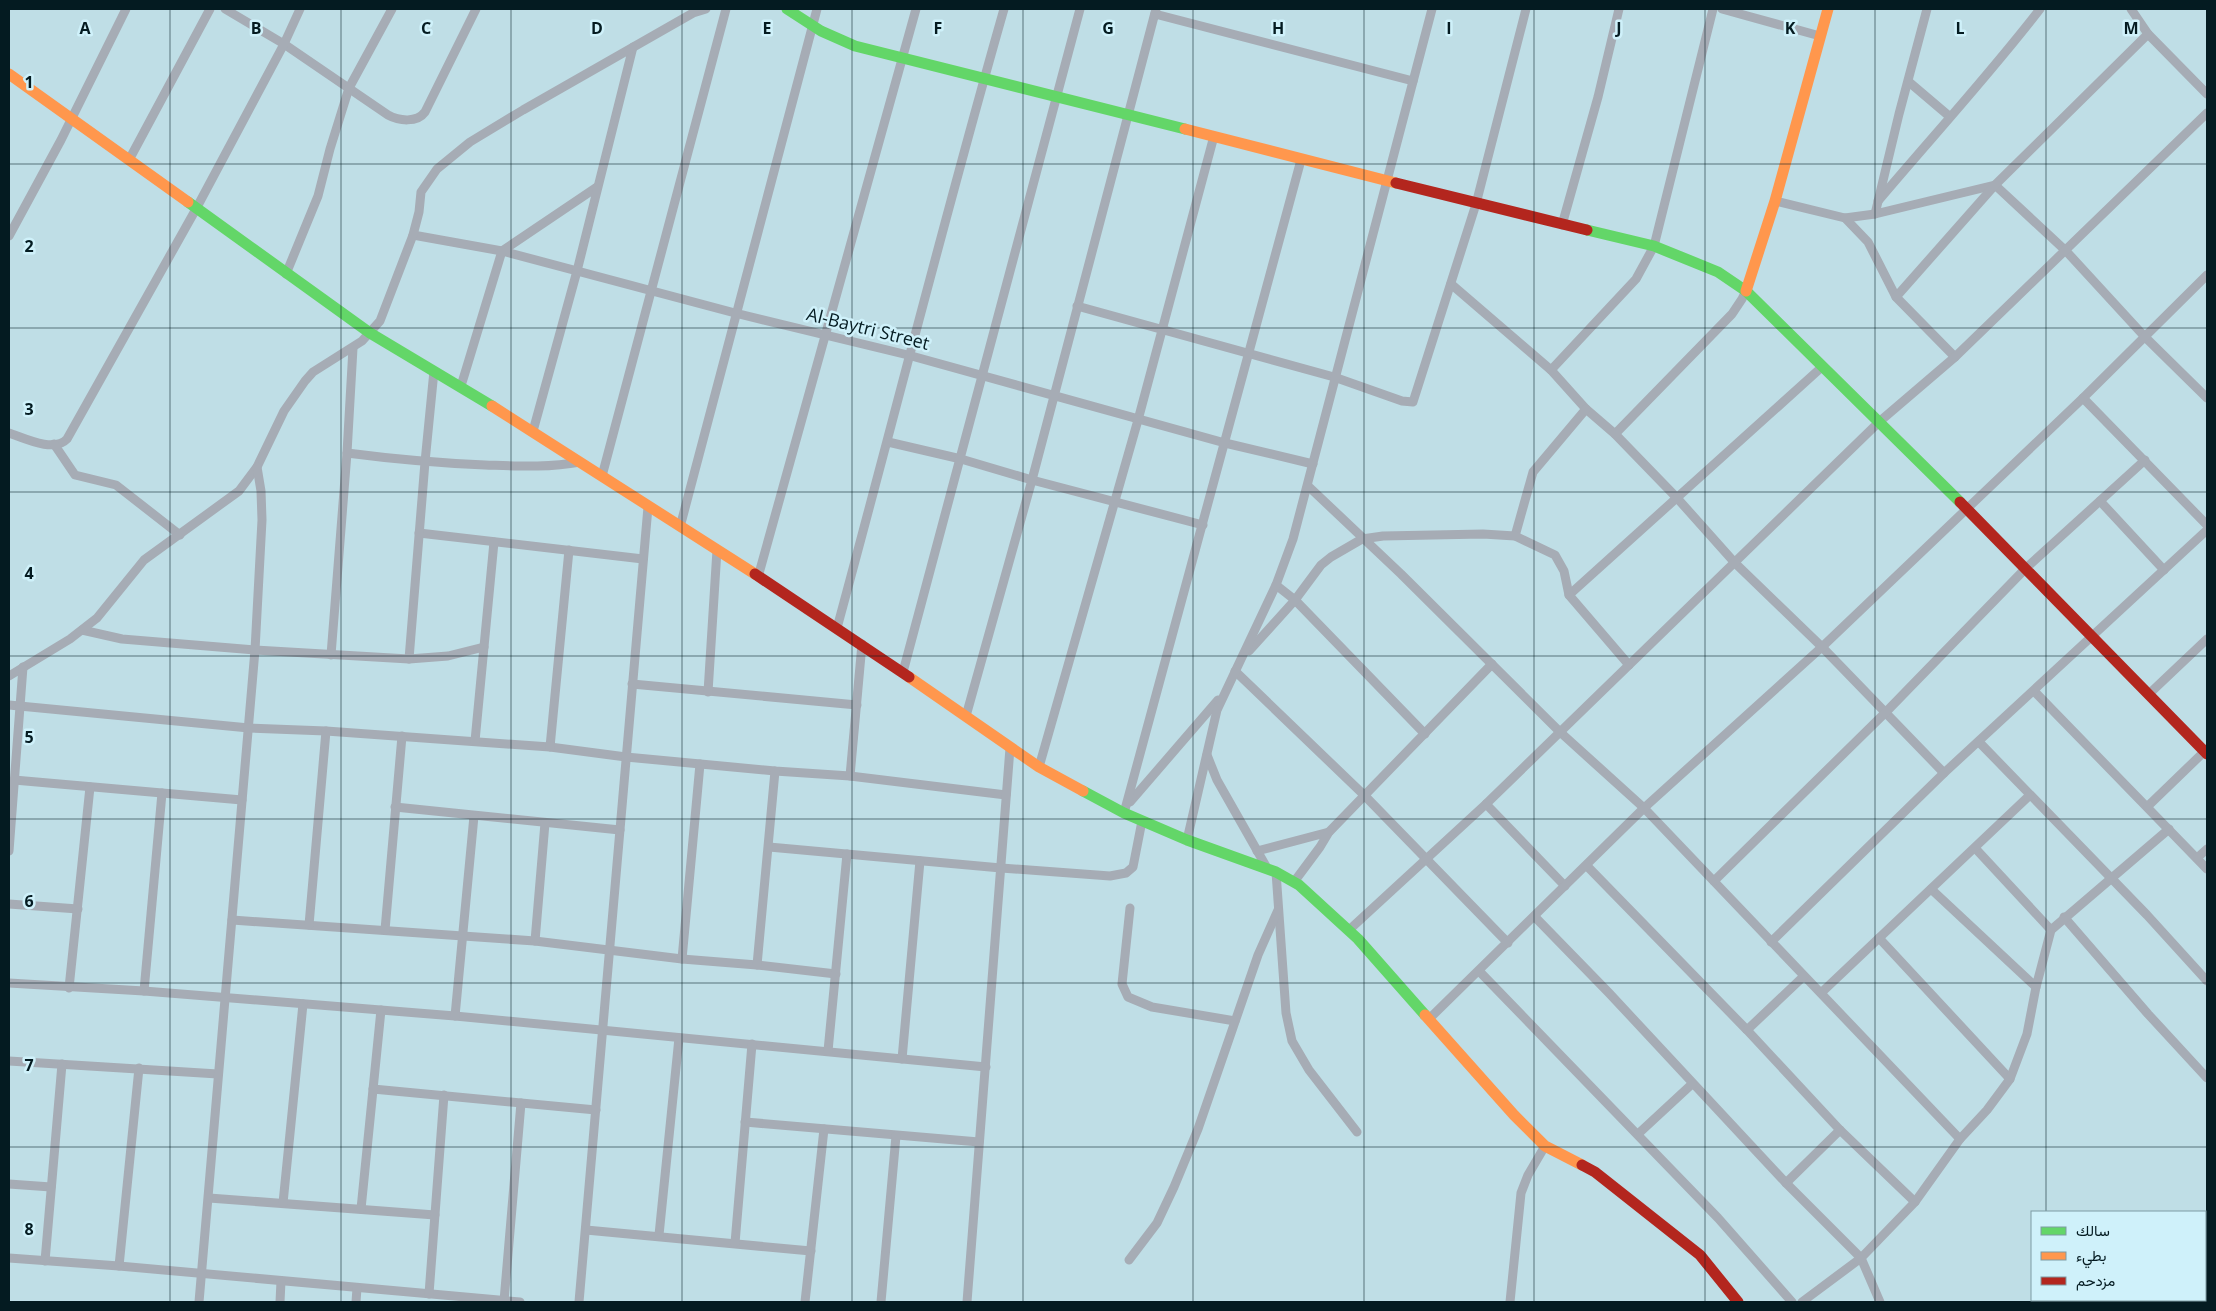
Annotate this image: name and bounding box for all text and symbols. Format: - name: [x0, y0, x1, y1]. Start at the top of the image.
- text: A: [79, 17, 91, 39]
- text: B: [251, 17, 261, 39]
- text: C: [421, 17, 431, 39]
- text: D: [591, 17, 603, 39]
- text: E: [763, 17, 772, 39]
- text: F: [934, 17, 942, 39]
- text: G: [1102, 17, 1114, 39]
- text: H: [1272, 17, 1284, 39]
- text: I: [1446, 17, 1452, 39]
- text: J: [1614, 17, 1622, 39]
- text: K: [1785, 17, 1796, 39]
- text: L: [1955, 17, 1965, 39]
- text: M: [2123, 17, 2139, 39]
- text: 1: [24, 71, 34, 93]
- text: 2: [24, 235, 34, 257]
- street label: Al-Baytri Street: [804, 301, 932, 355]
- text: 3: [24, 398, 34, 420]
- text: 4: [24, 562, 34, 584]
- text: 5: [24, 726, 34, 748]
- text: 6: [24, 890, 34, 912]
- text: 7: [24, 1054, 34, 1076]
- legend: [2031, 1211, 2206, 1301]
- text: 8: [24, 1218, 34, 1240]
- text: سالك: [2076, 1220, 2110, 1240]
- text: بطيء: [2076, 1245, 2106, 1269]
- text: مزدحم: [2076, 1270, 2115, 1291]

